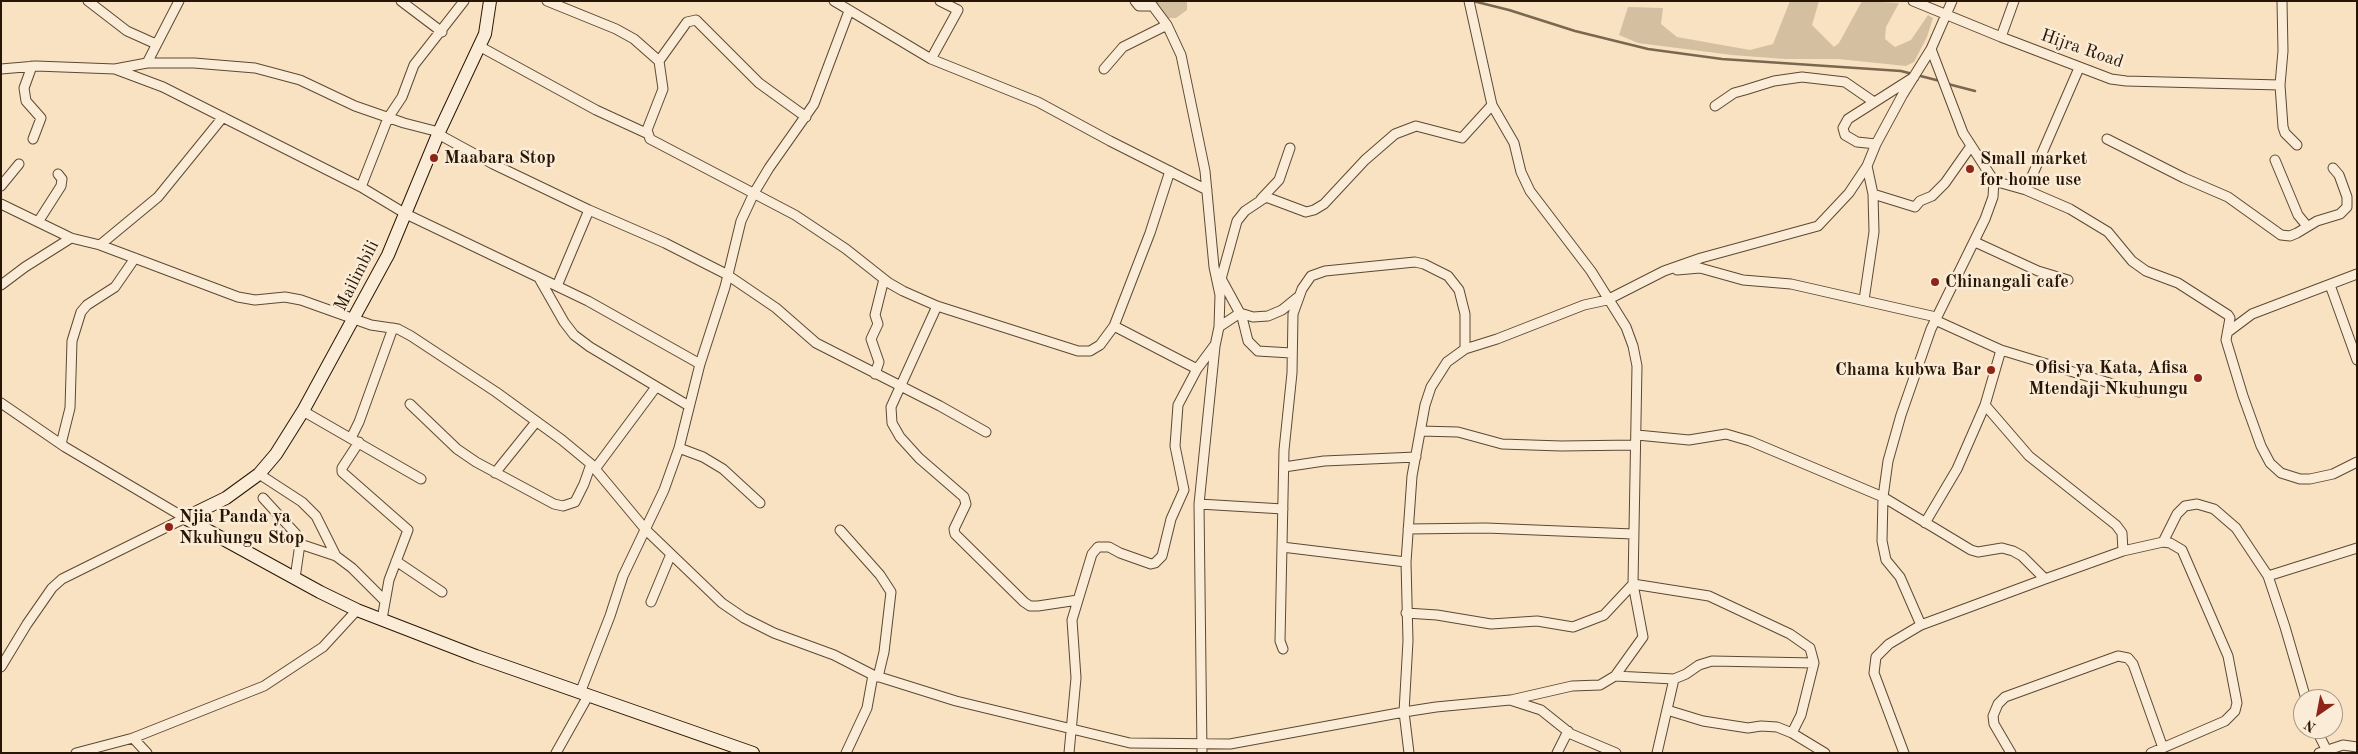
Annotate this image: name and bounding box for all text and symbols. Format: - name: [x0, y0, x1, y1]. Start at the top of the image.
- street label: Hijra Road: [2038, 25, 2126, 73]
- place label: Maabara Stop: [444, 147, 556, 169]
- place label: Small market for home use: [1980, 148, 2087, 190]
- marker: Maabara Stop: [428, 152, 440, 164]
- marker: Small market for home use: [1964, 163, 1976, 175]
- street label: Mailimbili: [330, 237, 384, 315]
- place label: Chinangali cafe: [1945, 271, 2069, 293]
- marker: Chinangali cafe: [1929, 276, 1941, 288]
- place label: Ofisi ya Kata, Afisa Mtendaji Nkuhungu: [2028, 357, 2188, 399]
- place label: Chama kubwa Bar: [1835, 359, 1981, 381]
- marker: Chama kubwa Bar: [1985, 364, 1997, 376]
- marker: Ofisi ya Kata, Afisa Mtendaji Nkuhungu: [2192, 372, 2204, 384]
- place label: Njia Panda ya Nkuhungu Stop: [179, 506, 304, 548]
- marker: Njia Panda ya Nkuhungu Stop: [163, 521, 175, 533]
- north arrow: [2293, 689, 2343, 739]
- text: N: [2302, 717, 2319, 735]

